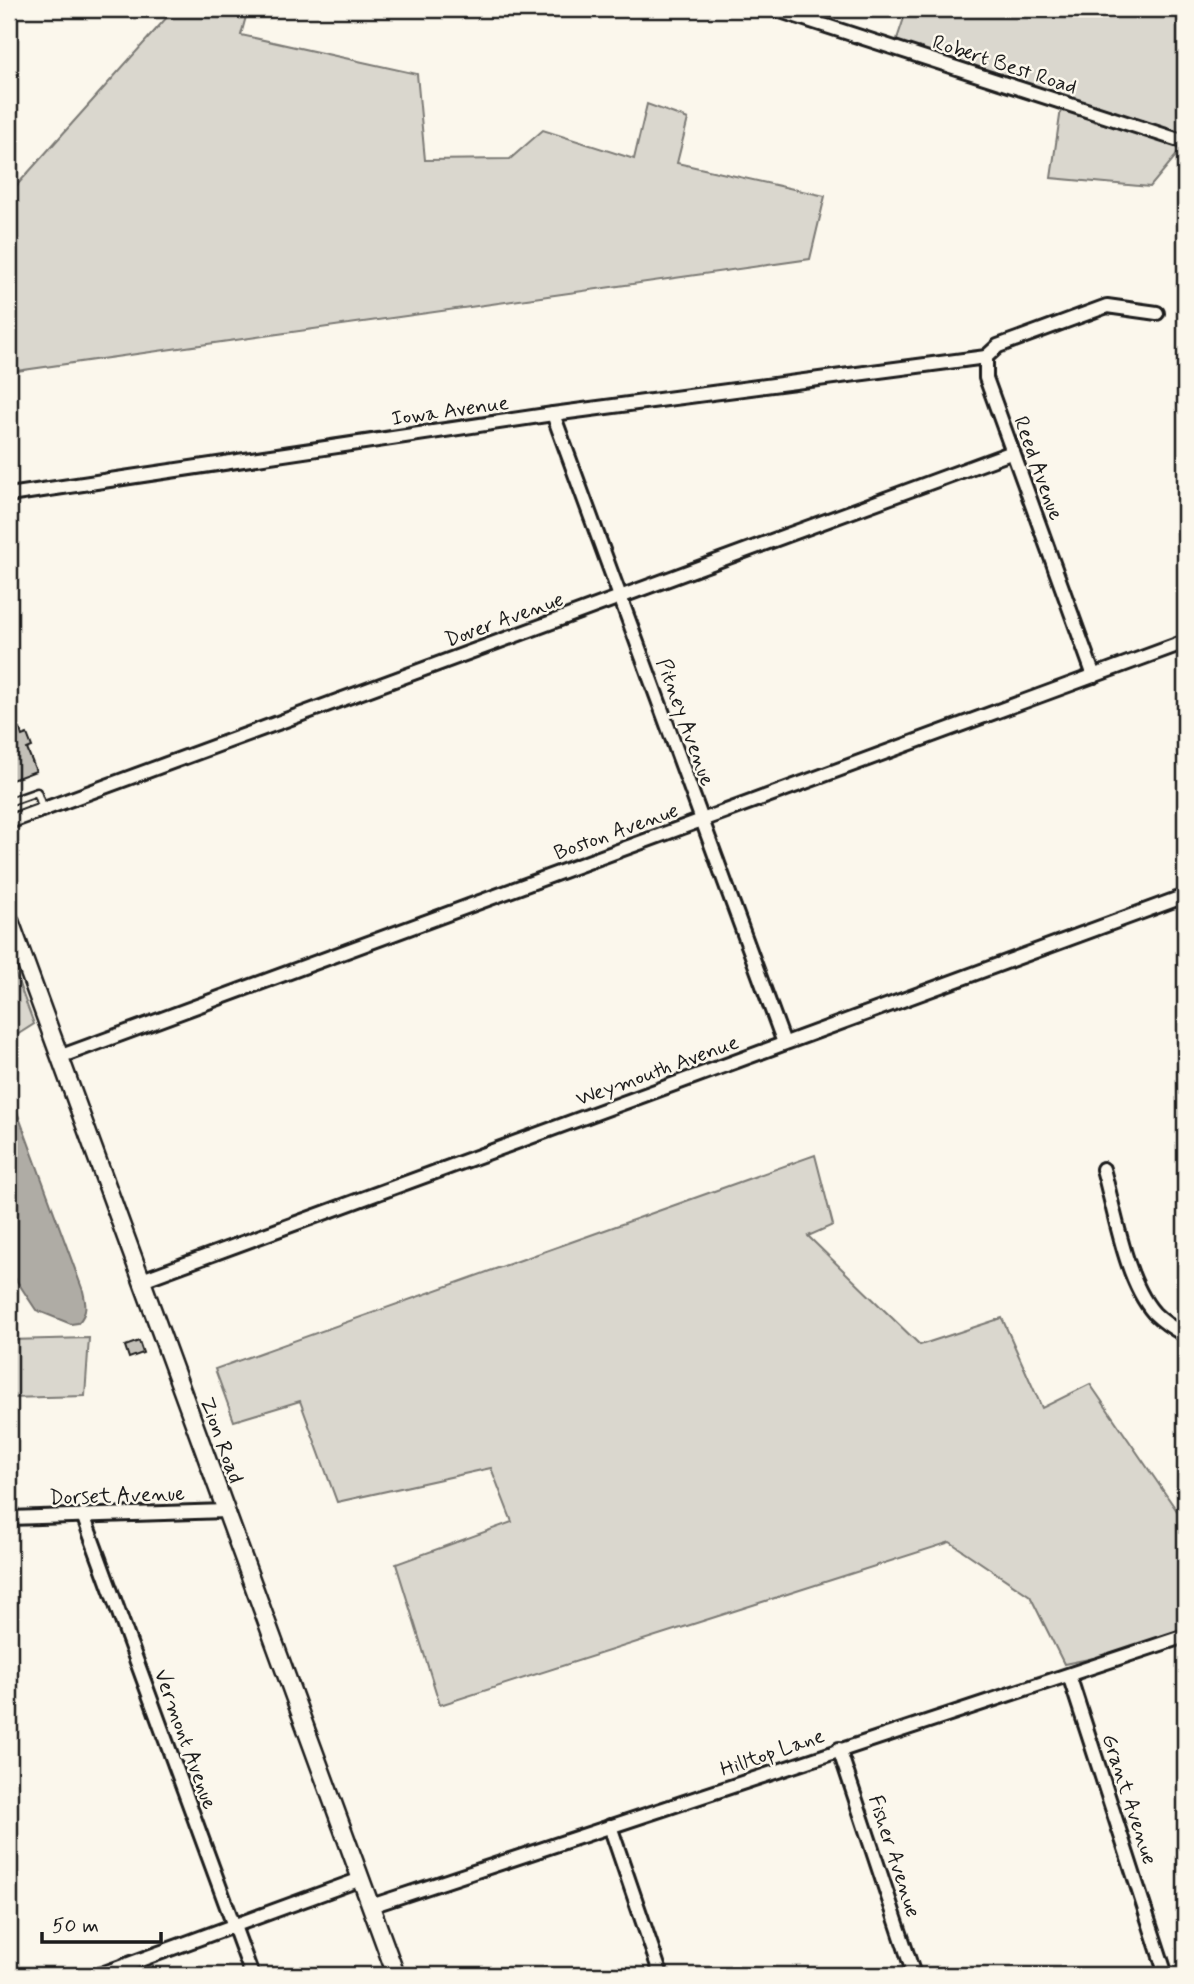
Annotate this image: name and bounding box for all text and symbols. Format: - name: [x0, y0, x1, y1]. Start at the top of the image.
- street label: Robert Best Road: [929, 28, 1081, 101]
- street label: Iowa Avenue: [390, 389, 511, 433]
- street label: Reed Avenue: [1006, 412, 1070, 524]
- street label: Dover Avenue: [441, 585, 568, 654]
- street label: Pitney Avenue: [649, 655, 721, 790]
- street label: Boston Avenue: [550, 796, 682, 867]
- street label: Weymouth Avenue: [572, 1028, 743, 1113]
- street label: Zion Road: [193, 1393, 250, 1487]
- street label: Dorset Avenue: [49, 1480, 185, 1512]
- street label: Vermont Avenue: [147, 1665, 223, 1813]
- street label: Hilltop Lane: [717, 1722, 828, 1784]
- street label: Grant Avenue: [1095, 1730, 1163, 1868]
- street label: Fisher Avenue: [861, 1792, 927, 1921]
- scale bar: [42, 1900, 161, 1944]
- text: 50 m: [52, 1912, 99, 1940]

